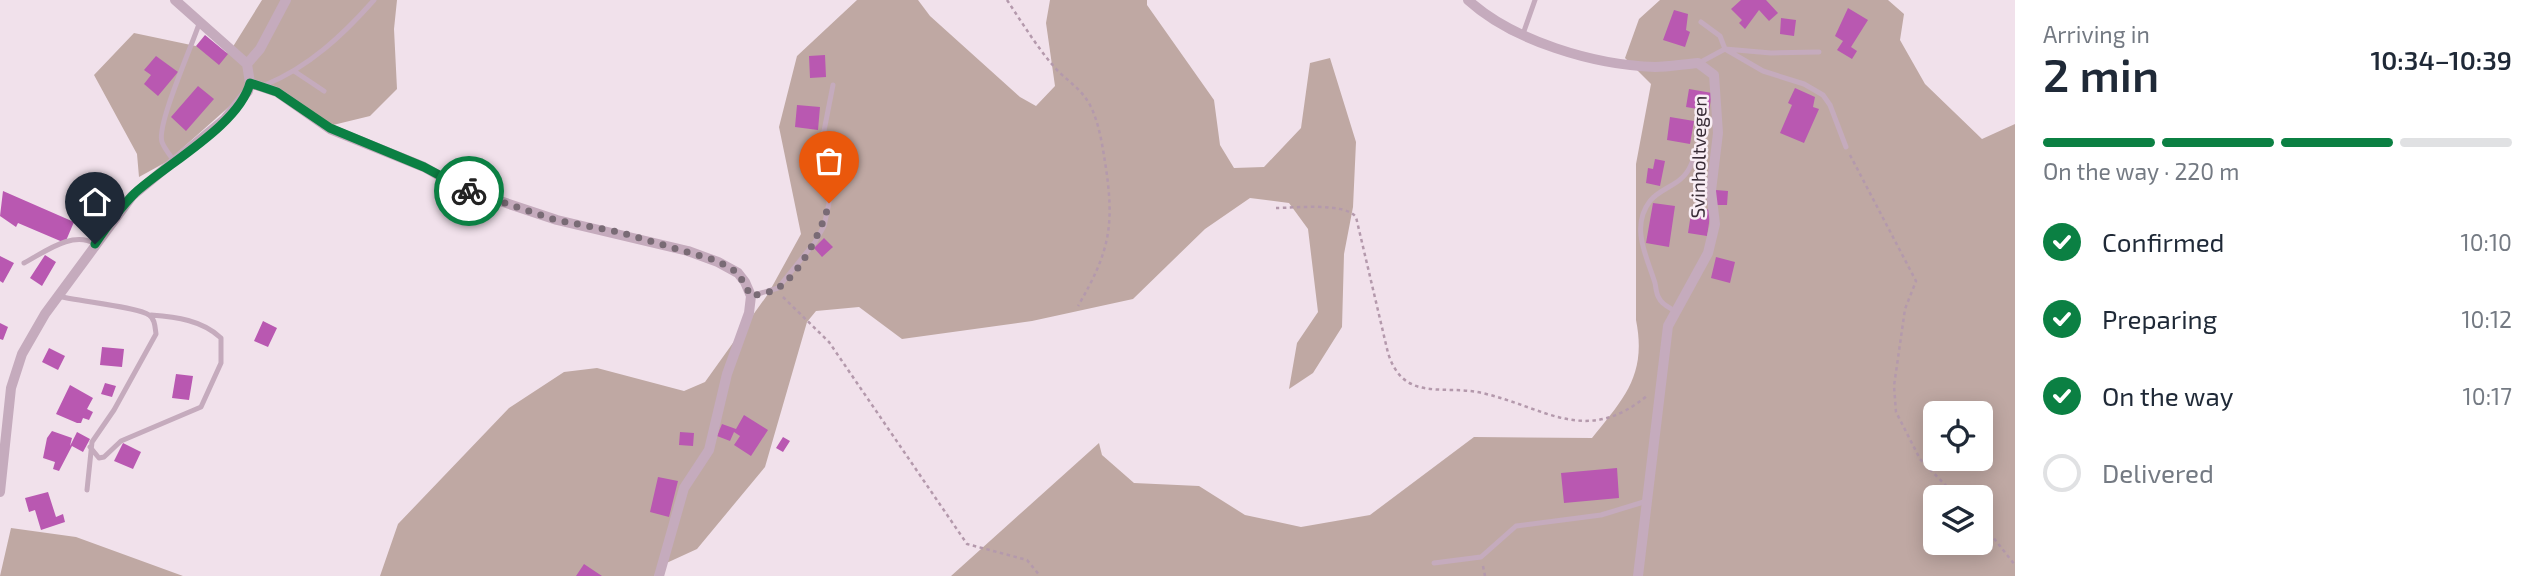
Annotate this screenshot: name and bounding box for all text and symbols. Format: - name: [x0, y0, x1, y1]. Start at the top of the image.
- text: Arriving in: [2043, 20, 2150, 48]
- text: 10:34–10:39: [2370, 44, 2512, 75]
- text: 2 min: [2043, 46, 2159, 101]
- street label: Svinholtvegen: [1685, 95, 1711, 219]
- pin: [799, 131, 859, 203]
- icon: bag: [810, 142, 848, 180]
- courier: [434, 156, 504, 226]
- text: On the way · 220 m: [2043, 157, 2239, 185]
- pin: [65, 172, 125, 244]
- icon: bike: [450, 172, 488, 210]
- icon: home: [76, 183, 114, 221]
- icon: check: [2043, 223, 2081, 261]
- text: Confirmed: [2102, 226, 2225, 257]
- text: 10:10: [2461, 228, 2512, 256]
- icon: check: [2043, 300, 2081, 338]
- text: Preparing: [2102, 303, 2217, 334]
- text: 10:12: [2461, 305, 2512, 333]
- icon: check: [2043, 377, 2081, 415]
- text: On the way: [2102, 380, 2233, 411]
- text: 10:17: [2463, 382, 2512, 410]
- map controls: [1923, 401, 1993, 555]
- button: locate: [1923, 401, 1993, 471]
- text: Delivered: [2102, 457, 2214, 488]
- button: layers: [1923, 485, 1993, 555]

